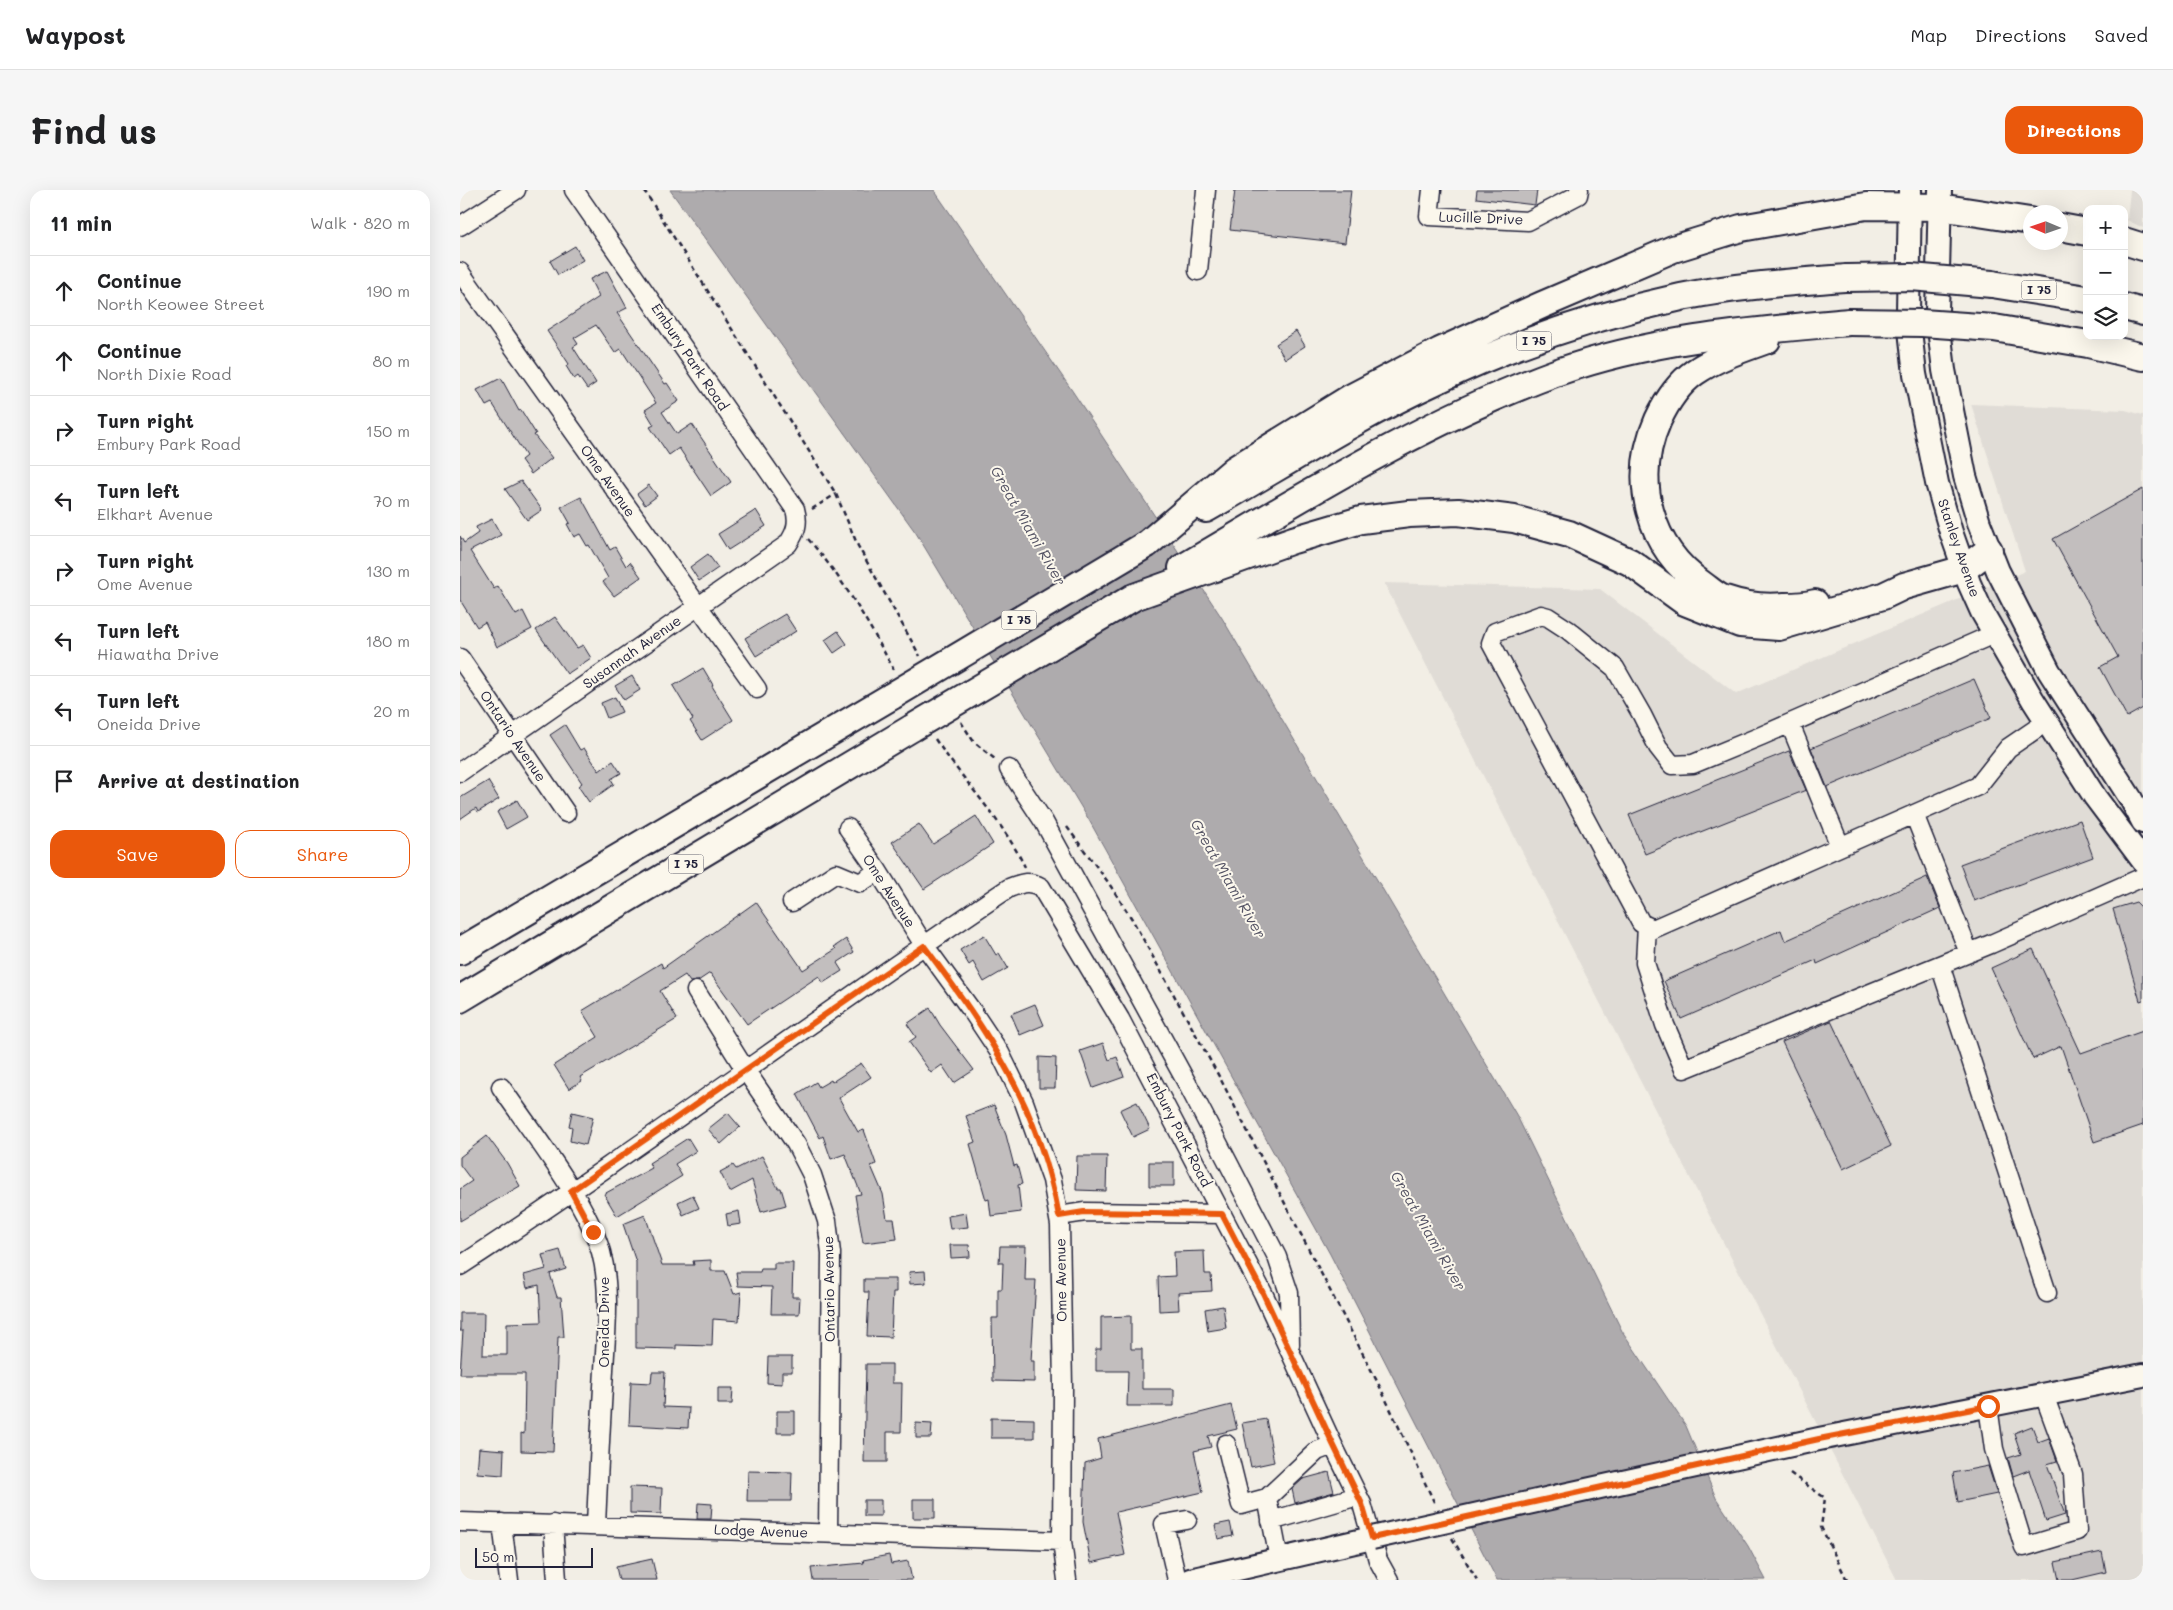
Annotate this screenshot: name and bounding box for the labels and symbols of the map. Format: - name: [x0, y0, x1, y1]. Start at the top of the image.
- north arrow: [2023, 205, 2068, 250]
- street label: Lucille Drive: [1438, 207, 1524, 228]
- road number: I 75: [2022, 280, 2056, 300]
- street label: Embury Park Road: [647, 299, 733, 414]
- road number: I 75: [1516, 332, 1552, 350]
- street label: Ome Avenue: [577, 441, 640, 521]
- water label: Great Miami River: [986, 462, 1071, 589]
- street label: Stanley Avenue: [1934, 496, 1985, 600]
- road number: I 75: [1002, 610, 1036, 630]
- street label: Susannah Avenue: [579, 611, 685, 693]
- street label: Ontario Avenue: [476, 686, 551, 785]
- water label: Great Miami River: [1186, 815, 1271, 942]
- street label: Ome Avenue: [859, 850, 920, 931]
- road number: I 75: [668, 854, 704, 874]
- street label: Embury Park Road: [1142, 1069, 1216, 1190]
- water label: Great Miami River: [1386, 1167, 1471, 1294]
- route end: [582, 1221, 605, 1244]
- street label: Ontario Avenue: [818, 1236, 839, 1342]
- street label: Ome Avenue: [1050, 1238, 1071, 1322]
- street label: Oneida Drive: [594, 1277, 613, 1367]
- route start: [1977, 1395, 2000, 1418]
- street label: Lodge Avenue: [714, 1519, 808, 1542]
- scale bar: [475, 1545, 592, 1568]

